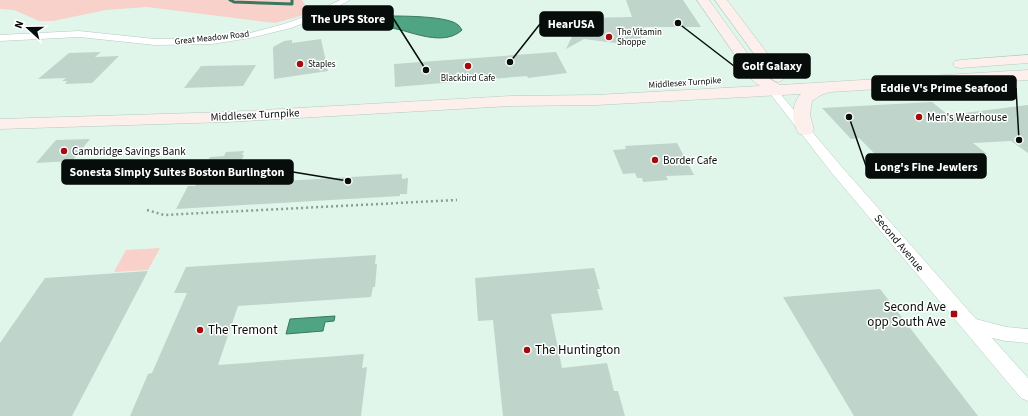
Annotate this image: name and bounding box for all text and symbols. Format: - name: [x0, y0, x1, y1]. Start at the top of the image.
- callout: The UPS Store: [303, 6, 393, 30]
- north arrow: [8, 8, 48, 48]
- text: The UPS Store: [311, 11, 385, 28]
- callout: HearUSA: [540, 12, 603, 36]
- text: HearUSA: [548, 16, 594, 33]
- text: N: [11, 18, 27, 31]
- place label: The Vitamin Shoppe: [617, 26, 662, 49]
- street label: Great Meadow Road: [174, 28, 250, 48]
- marker: The Vitamin Shoppe: [604, 32, 614, 42]
- callout: Golf Galaxy: [734, 54, 810, 78]
- place label: Staples: [308, 58, 336, 71]
- text: Golf Galaxy: [742, 58, 803, 75]
- marker: Staples: [295, 59, 305, 69]
- marker: Blackbird Cafe: [463, 61, 473, 71]
- place label: Blackbird Cafe: [441, 72, 496, 85]
- street label: Middlesex Turnpike: [648, 74, 722, 92]
- callout: Eddie V's Prime Seafood: [872, 76, 1016, 100]
- text: Eddie V's Prime Seafood: [880, 80, 1008, 97]
- street label: Middlesex Turnpike: [210, 105, 300, 125]
- place label: Men's Wearhouse: [927, 110, 1008, 125]
- marker: Men's Wearhouse: [914, 112, 924, 122]
- place label: Cambridge Savings Bank: [72, 144, 186, 159]
- marker: Cambridge Savings Bank: [59, 146, 69, 156]
- place label: Border Cafe: [663, 153, 718, 168]
- callout: Long's Fine Jewlers: [866, 154, 986, 178]
- marker: Border Cafe: [650, 155, 660, 165]
- text: Long's Fine Jewlers: [874, 159, 978, 176]
- callout: Sonesta Simply Suites Boston Burlington: [62, 160, 293, 184]
- text: Sonesta Simply Suites Boston Burlington: [70, 164, 285, 181]
- street label: Second Avenue: [871, 211, 928, 275]
- place label: Second Ave opp South Ave: [867, 298, 946, 331]
- marker: Second Ave opp South Ave: [949, 309, 959, 319]
- place label: The Tremont: [208, 321, 278, 339]
- marker: The Tremont: [195, 325, 205, 335]
- place label: The Huntington: [535, 341, 620, 359]
- marker: The Huntington: [522, 345, 532, 355]

